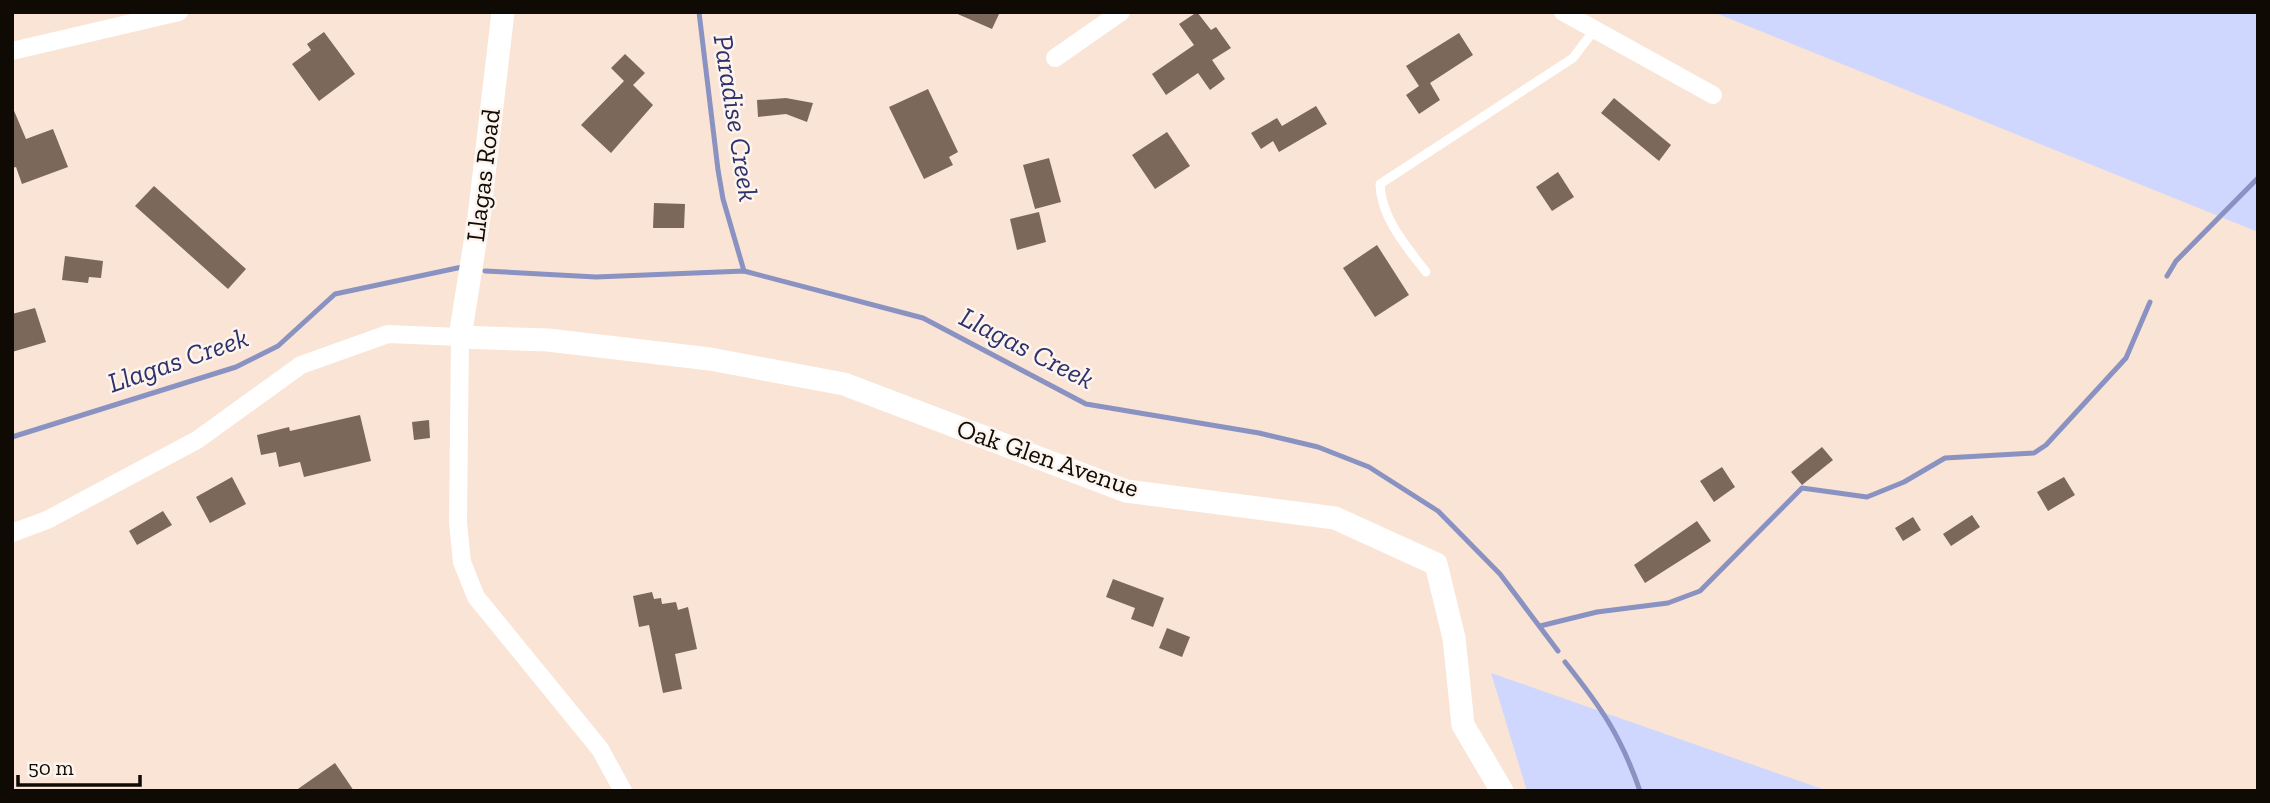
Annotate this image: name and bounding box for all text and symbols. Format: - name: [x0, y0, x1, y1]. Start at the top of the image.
- water label: Paradise Creek: [707, 32, 765, 204]
- street label: Llagas Road: [459, 107, 507, 243]
- water label: Llagas Creek: [954, 300, 1100, 396]
- water label: Llagas Creek: [104, 321, 252, 399]
- street label: Oak Glen Avenue: [953, 412, 1143, 504]
- scale bar: [18, 744, 140, 788]
- text: 50 m: [28, 755, 74, 780]

